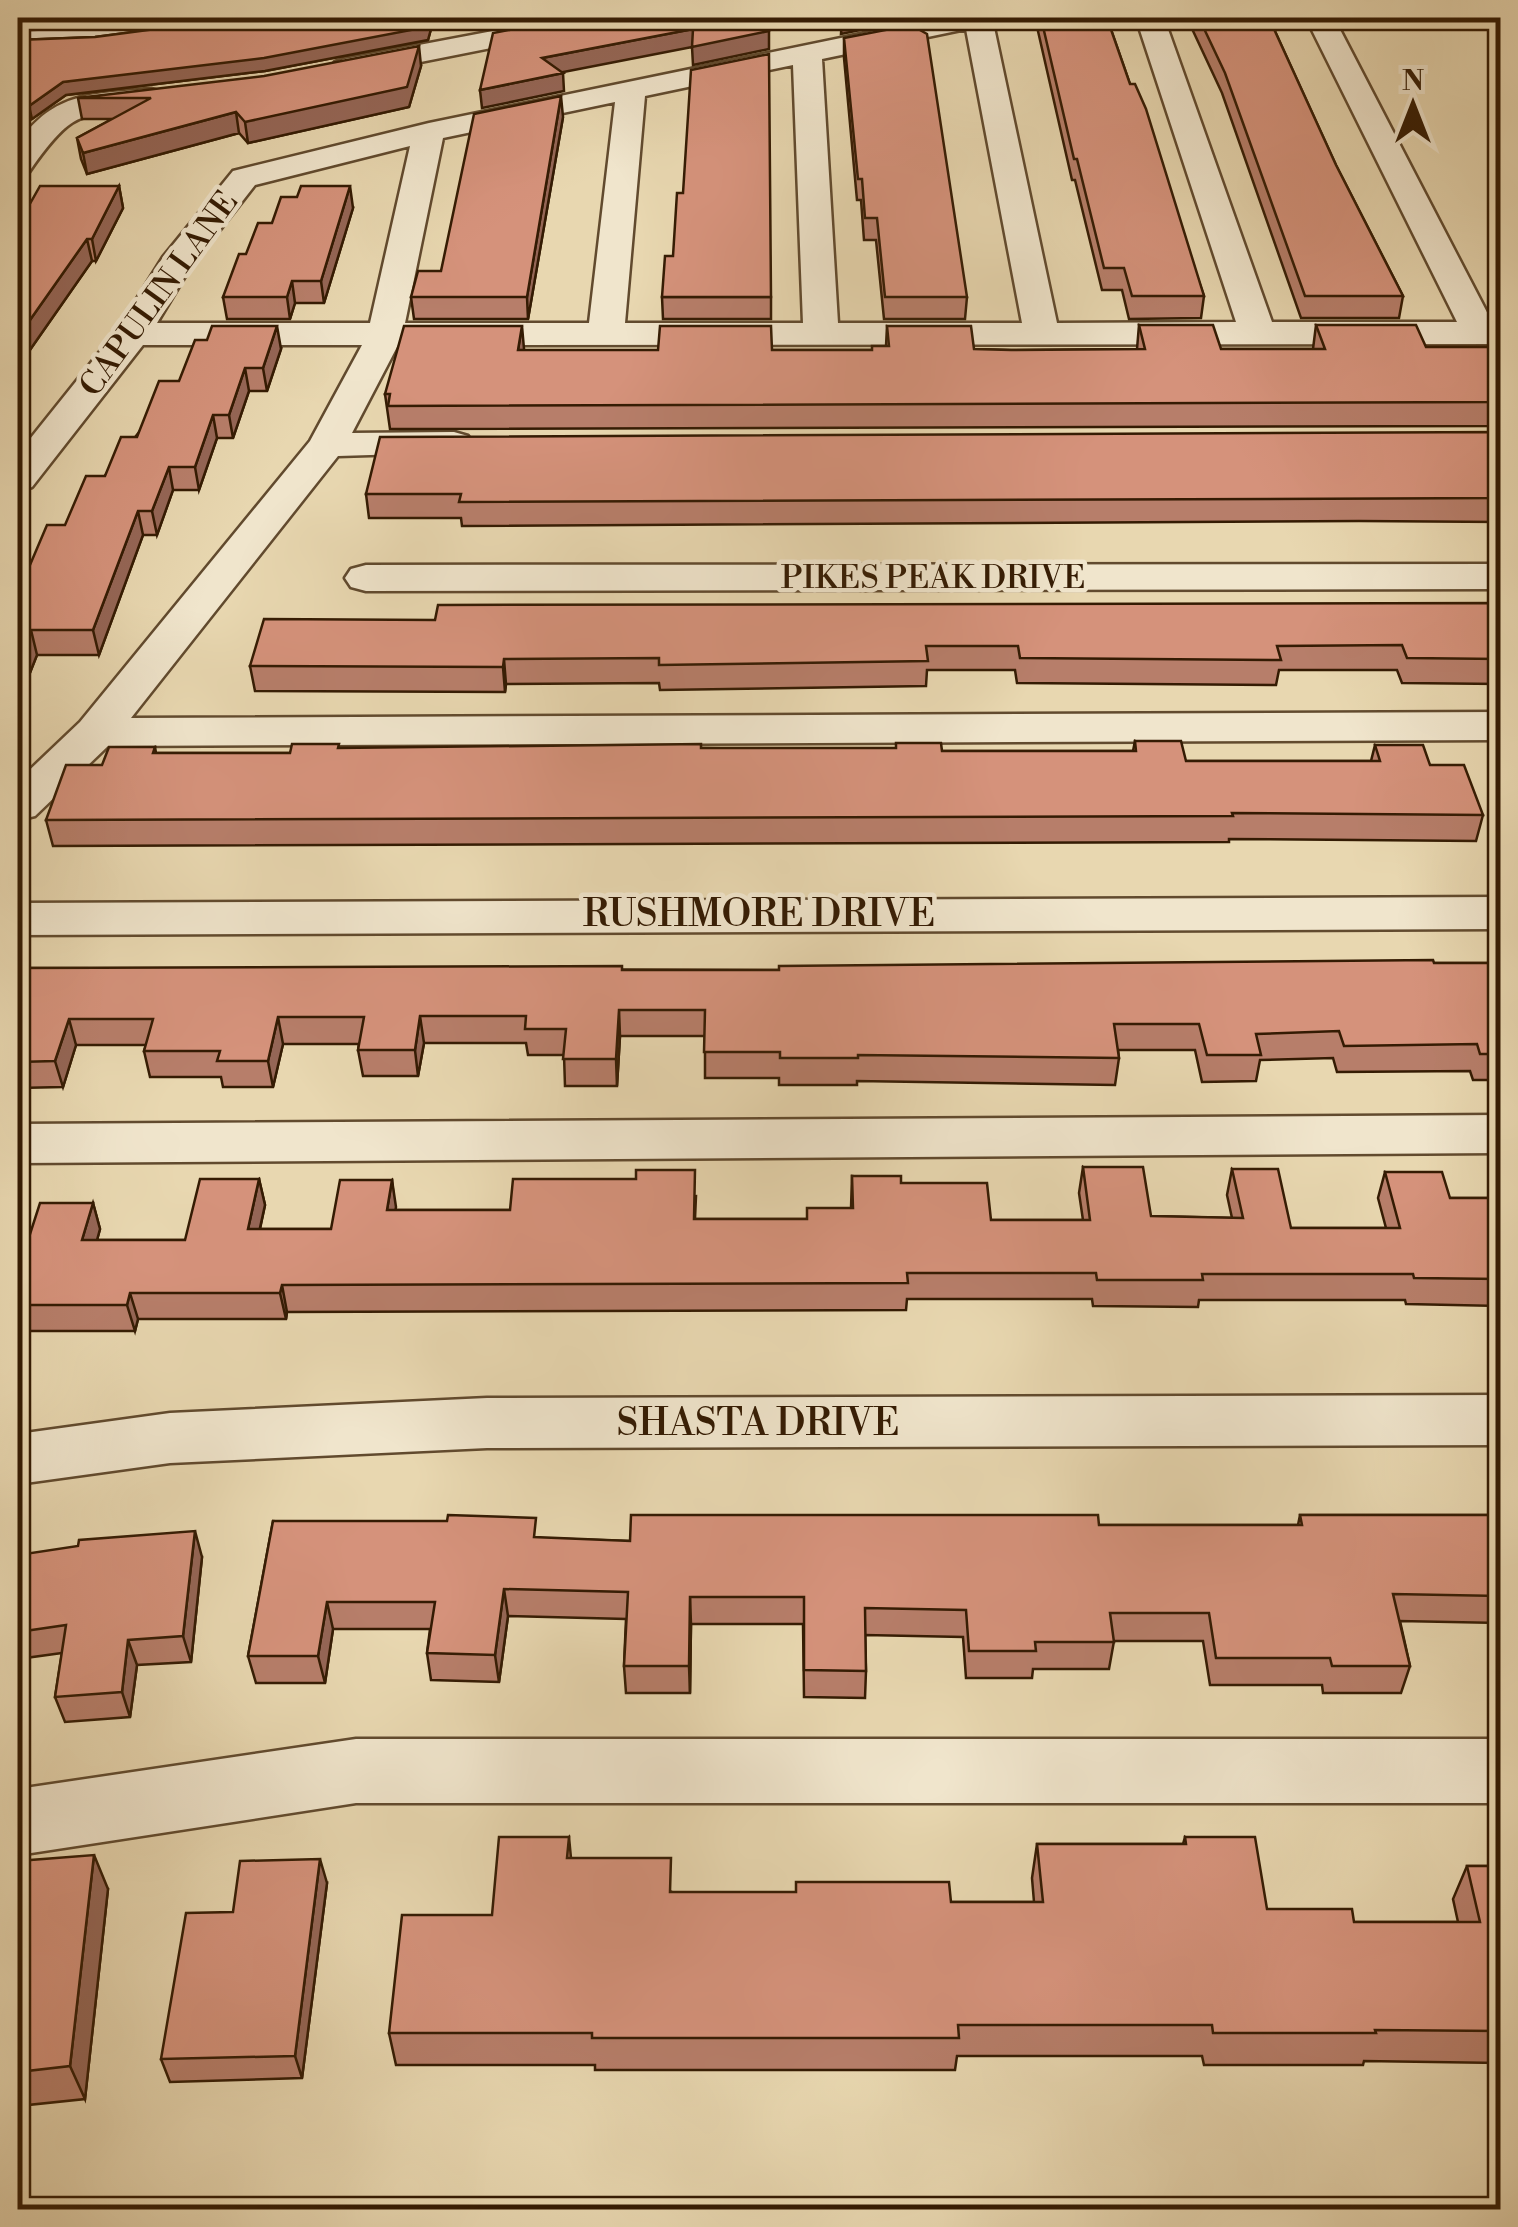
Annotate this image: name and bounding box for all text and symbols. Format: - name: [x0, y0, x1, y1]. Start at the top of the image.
- north arrow: [1363, 55, 1463, 155]
- text: N: [1402, 64, 1424, 99]
- street label: CAPULIN LANE: [71, 183, 247, 405]
- street label: PIKES PEAK DRIVE: [781, 558, 1085, 598]
- street label: RUSHMORE DRIVE: [583, 891, 935, 938]
- street label: SHASTA DRIVE: [616, 1400, 900, 1447]

